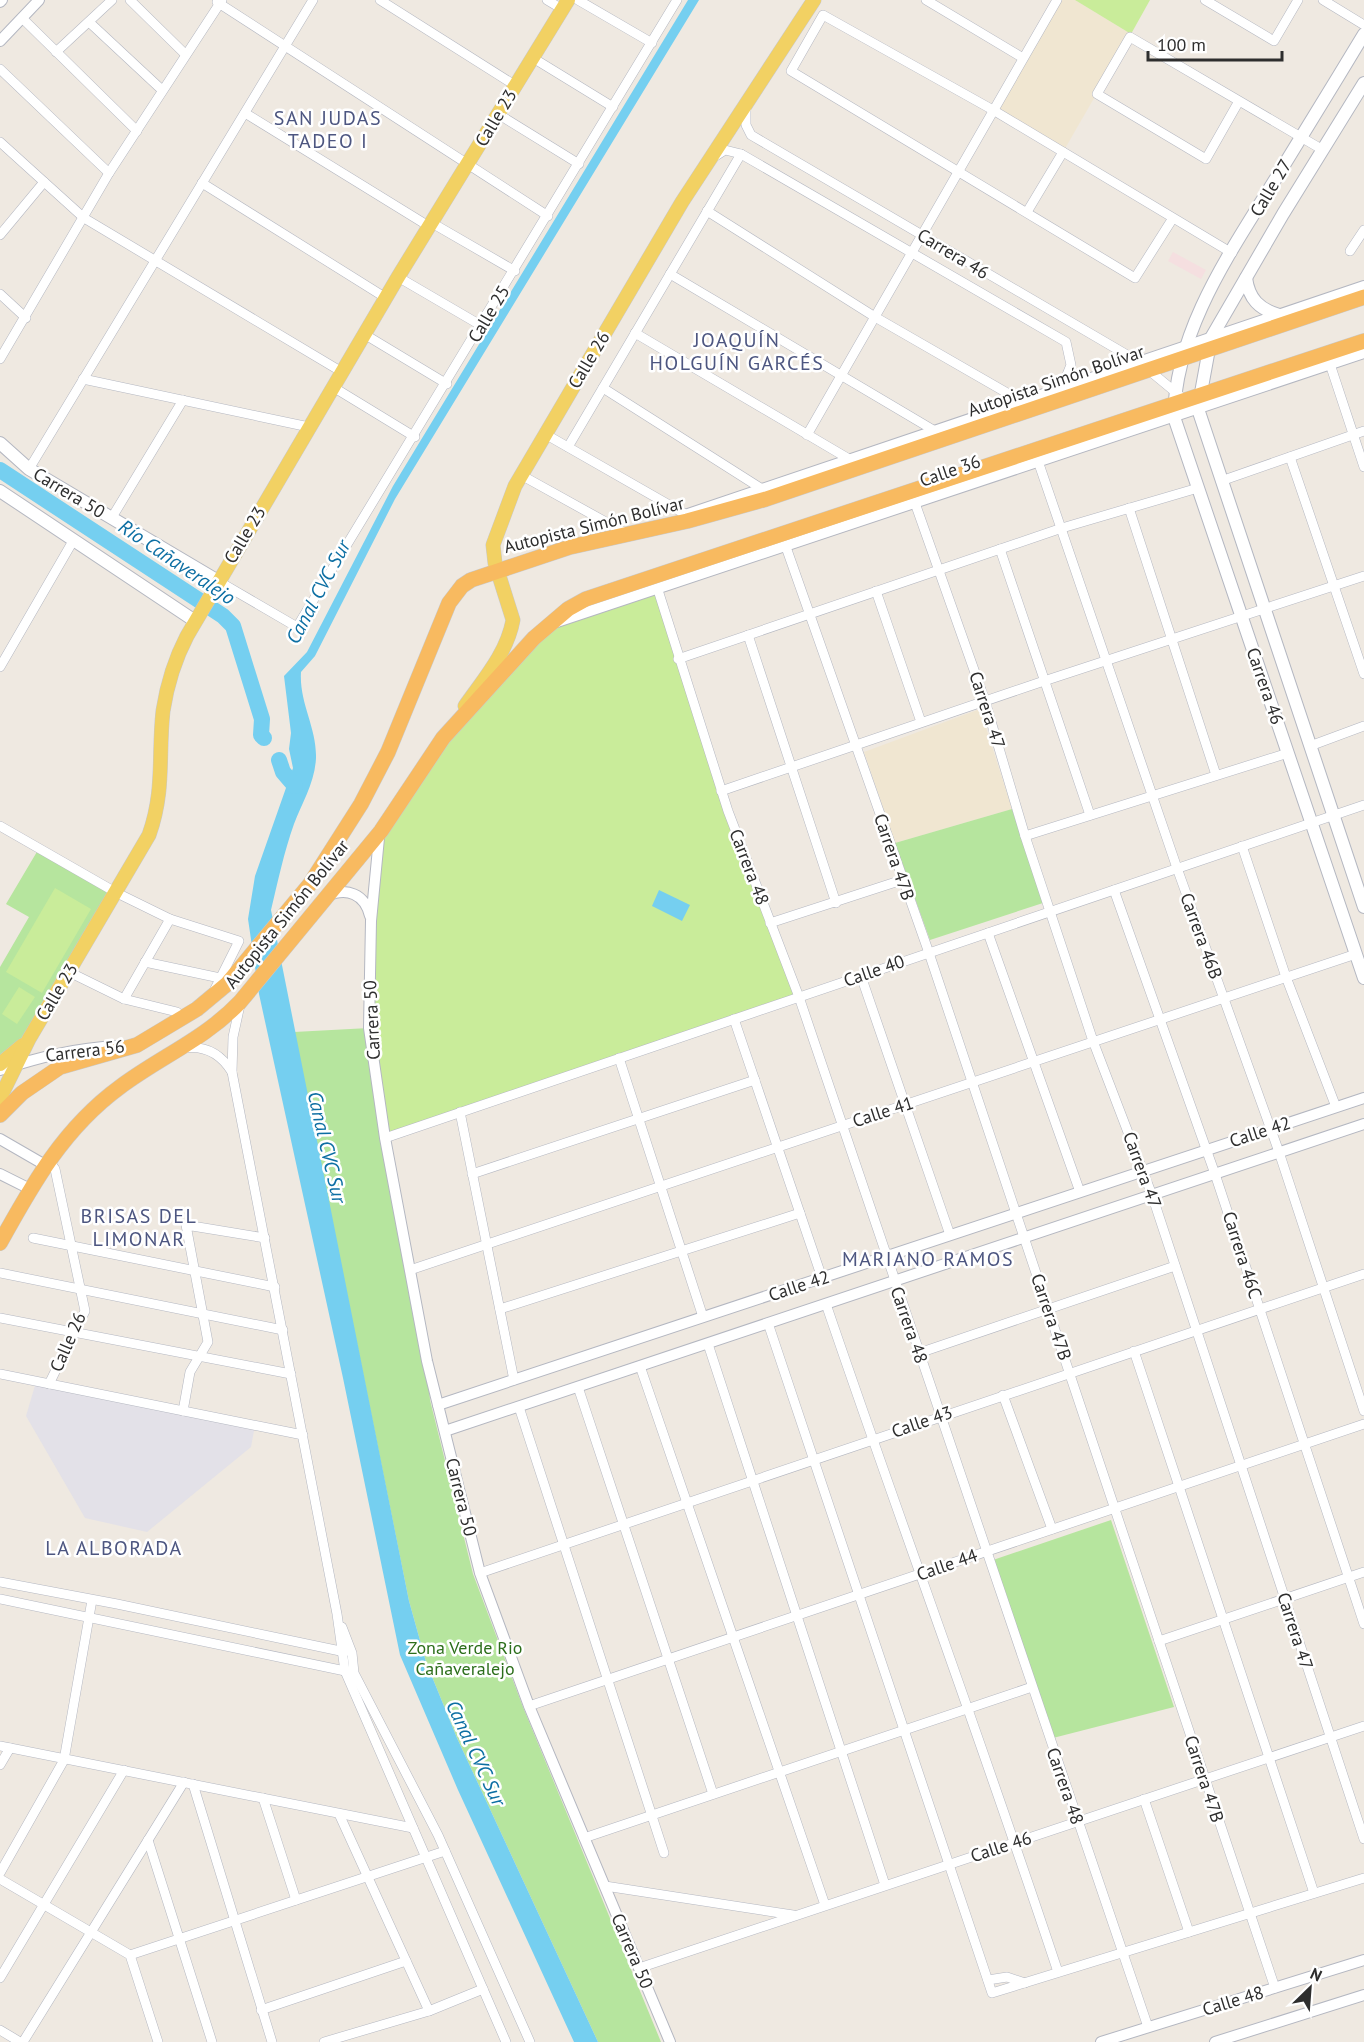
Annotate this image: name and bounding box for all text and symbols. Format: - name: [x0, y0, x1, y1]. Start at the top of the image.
- scale bar: [1148, 24, 1282, 62]
- text: 100 m: [1157, 33, 1206, 56]
- street label: Calle 23: [469, 85, 522, 151]
- district label: SAN JUDAS TADEO I: [274, 105, 382, 154]
- street label: Calle 27: [1244, 155, 1297, 221]
- street label: Carrera 46: [913, 223, 993, 284]
- street label: Calle 25: [462, 281, 515, 347]
- street label: Calle 26: [562, 327, 615, 393]
- district label: JOAQUÍN HOLGUÍN GARCÉS: [650, 327, 824, 376]
- street label: Autopista Simón Bolívar: [965, 340, 1147, 422]
- street label: Calle 36: [916, 449, 983, 492]
- street label: Carrera 50: [29, 462, 110, 523]
- street label: Autopista Simón Bolívar: [501, 491, 686, 558]
- street label: Calle 23: [218, 502, 271, 568]
- water label: Río Cañaveralejo: [114, 513, 240, 611]
- water label: Canal CVC Sur: [280, 534, 357, 648]
- street label: Carrera 46: [1242, 644, 1289, 727]
- street label: Carrera 47: [964, 668, 1011, 751]
- street label: Carrera 47B: [869, 810, 920, 903]
- street label: Carrera 48: [724, 825, 774, 908]
- street label: Autopista Simón Bolívar: [219, 835, 354, 993]
- street label: Carrera 46B: [1175, 889, 1228, 982]
- street label: Calle 40: [840, 949, 908, 992]
- street label: Calle 23: [30, 959, 83, 1025]
- street label: Carrera 50: [358, 979, 385, 1060]
- street label: Carrera 56: [44, 1034, 126, 1067]
- water label: Canal CVC Sur: [302, 1089, 353, 1207]
- street label: Calle 41: [849, 1091, 916, 1132]
- street label: Calle 42: [1226, 1111, 1293, 1152]
- street label: Carrera 47: [1118, 1128, 1167, 1211]
- district label: BRISAS DEL LIMONAR: [81, 1203, 197, 1252]
- street label: Carrera 46C: [1218, 1208, 1267, 1301]
- district label: MARIANO RAMOS: [842, 1246, 1014, 1272]
- street label: Calle 42: [765, 1265, 832, 1306]
- street label: Carrera 47B: [1026, 1270, 1077, 1363]
- street label: Carrera 48: [886, 1283, 933, 1366]
- street label: Calle 26: [44, 1308, 91, 1375]
- street label: Calle 43: [888, 1400, 955, 1443]
- street label: Carrera 50: [441, 1455, 482, 1539]
- district label: LA ALBORADA: [45, 1535, 183, 1561]
- street label: Calle 44: [913, 1543, 981, 1586]
- street label: Carrera 47: [1272, 1589, 1319, 1672]
- park label: Zona Verde Rio Cañaveralejo: [408, 1636, 522, 1680]
- water label: Canal CVC Sur: [440, 1696, 512, 1811]
- street label: Carrera 47B: [1180, 1732, 1229, 1825]
- street label: Carrera 48: [1042, 1744, 1089, 1827]
- street label: Calle 46: [967, 1826, 1034, 1867]
- street label: Carrera 50: [606, 1910, 659, 1992]
- north arrow: [1280, 1958, 1340, 2018]
- text: N: [1307, 1963, 1325, 1986]
- street label: Calle 48: [1199, 1980, 1266, 2021]

